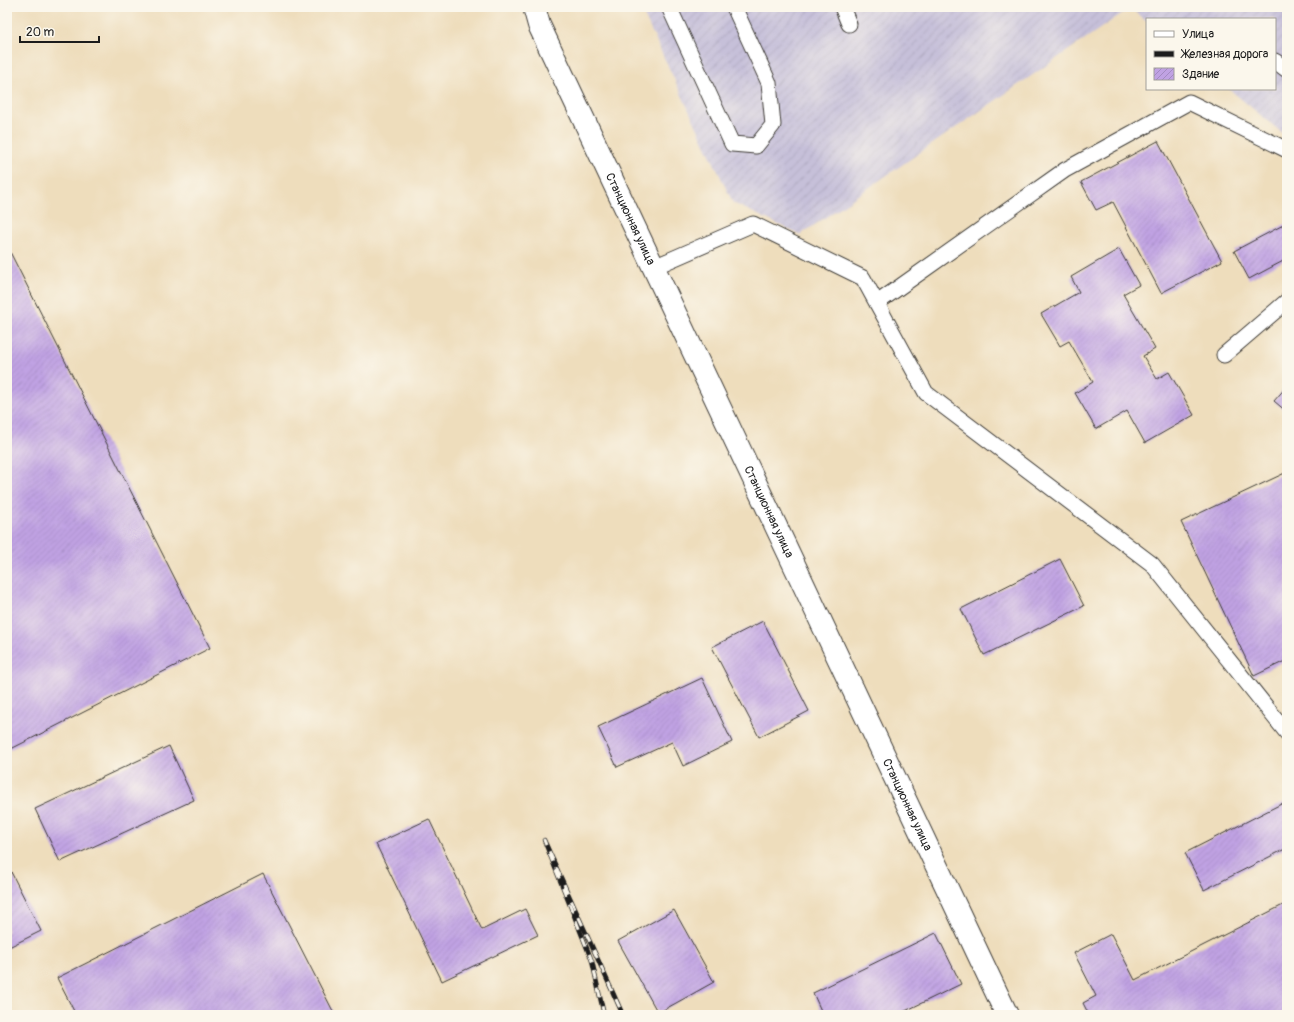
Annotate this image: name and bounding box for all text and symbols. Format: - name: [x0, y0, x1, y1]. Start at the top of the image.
- scale bar: [20, 18, 99, 44]
- legend: [1146, 18, 1276, 90]
- text: 20 m: [26, 25, 55, 40]
- text: Улица: [1182, 27, 1214, 42]
- text: Железная дорога: [1180, 47, 1269, 62]
- text: Здание: [1182, 67, 1219, 82]
- street label: Станционная улица: [602, 170, 659, 268]
- street label: Станционная улица: [741, 463, 797, 560]
- street label: Станционная улица: [879, 756, 936, 853]

